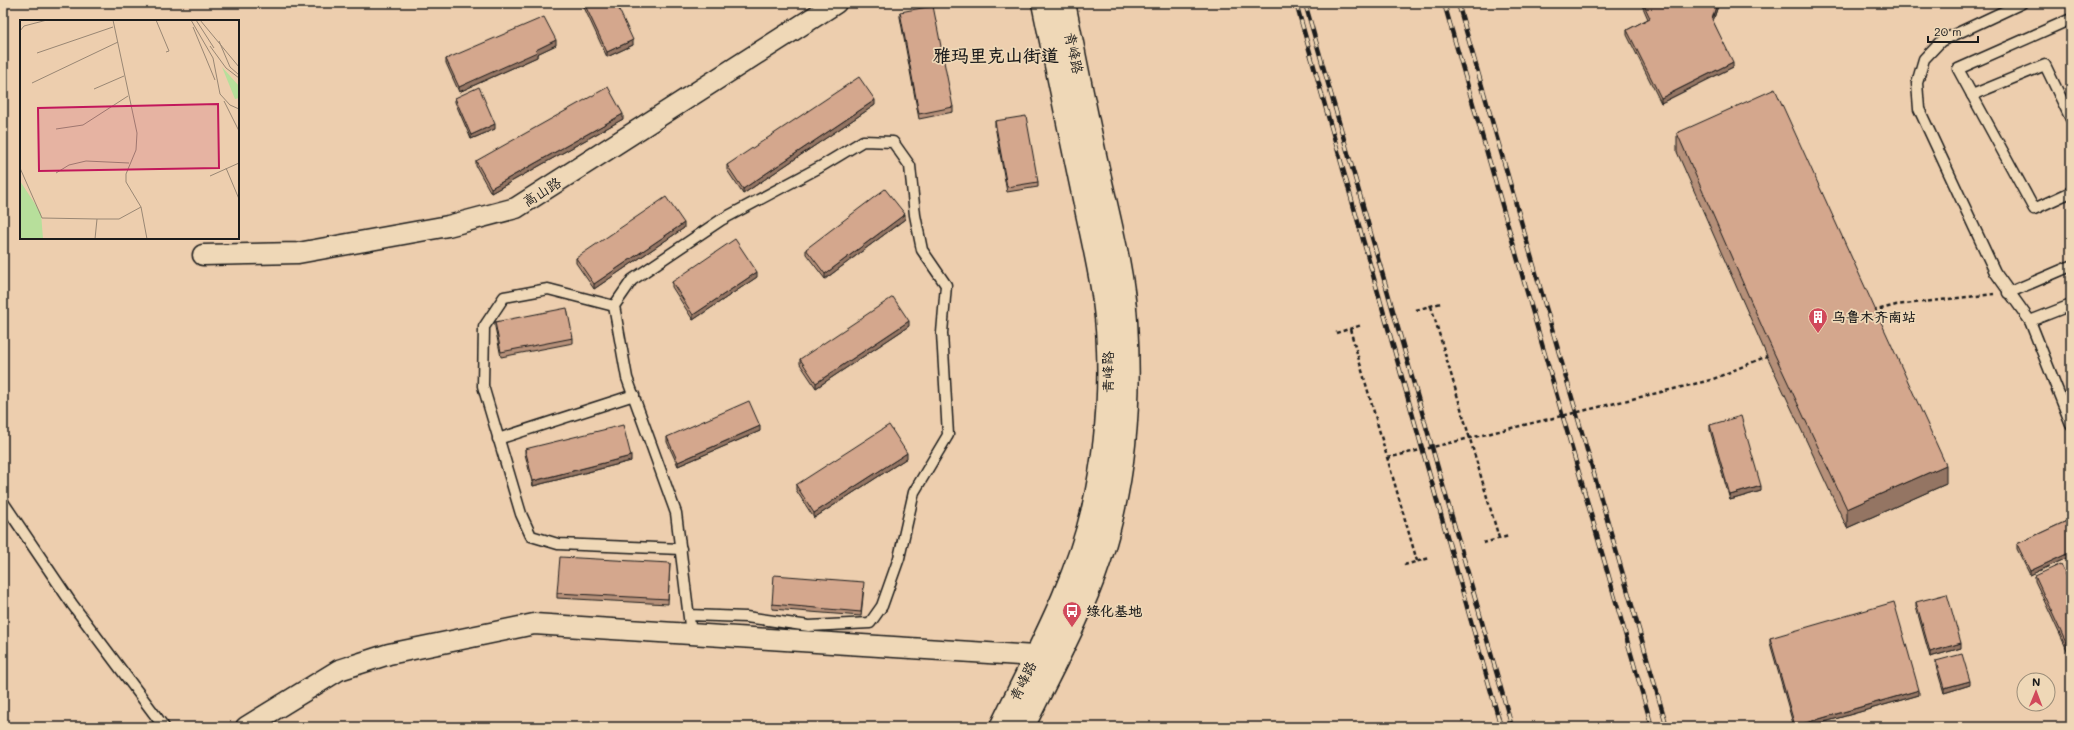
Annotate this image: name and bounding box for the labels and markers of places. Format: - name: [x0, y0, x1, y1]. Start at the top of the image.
- building icon: 乌鲁木齐南站: [1807, 306, 1829, 334]
- place label: 乌鲁木齐南站: [1832, 307, 1916, 326]
- bus stop icon: 绿化基地: [1061, 600, 1083, 628]
- place label: 绿化基地: [1086, 601, 1142, 620]

